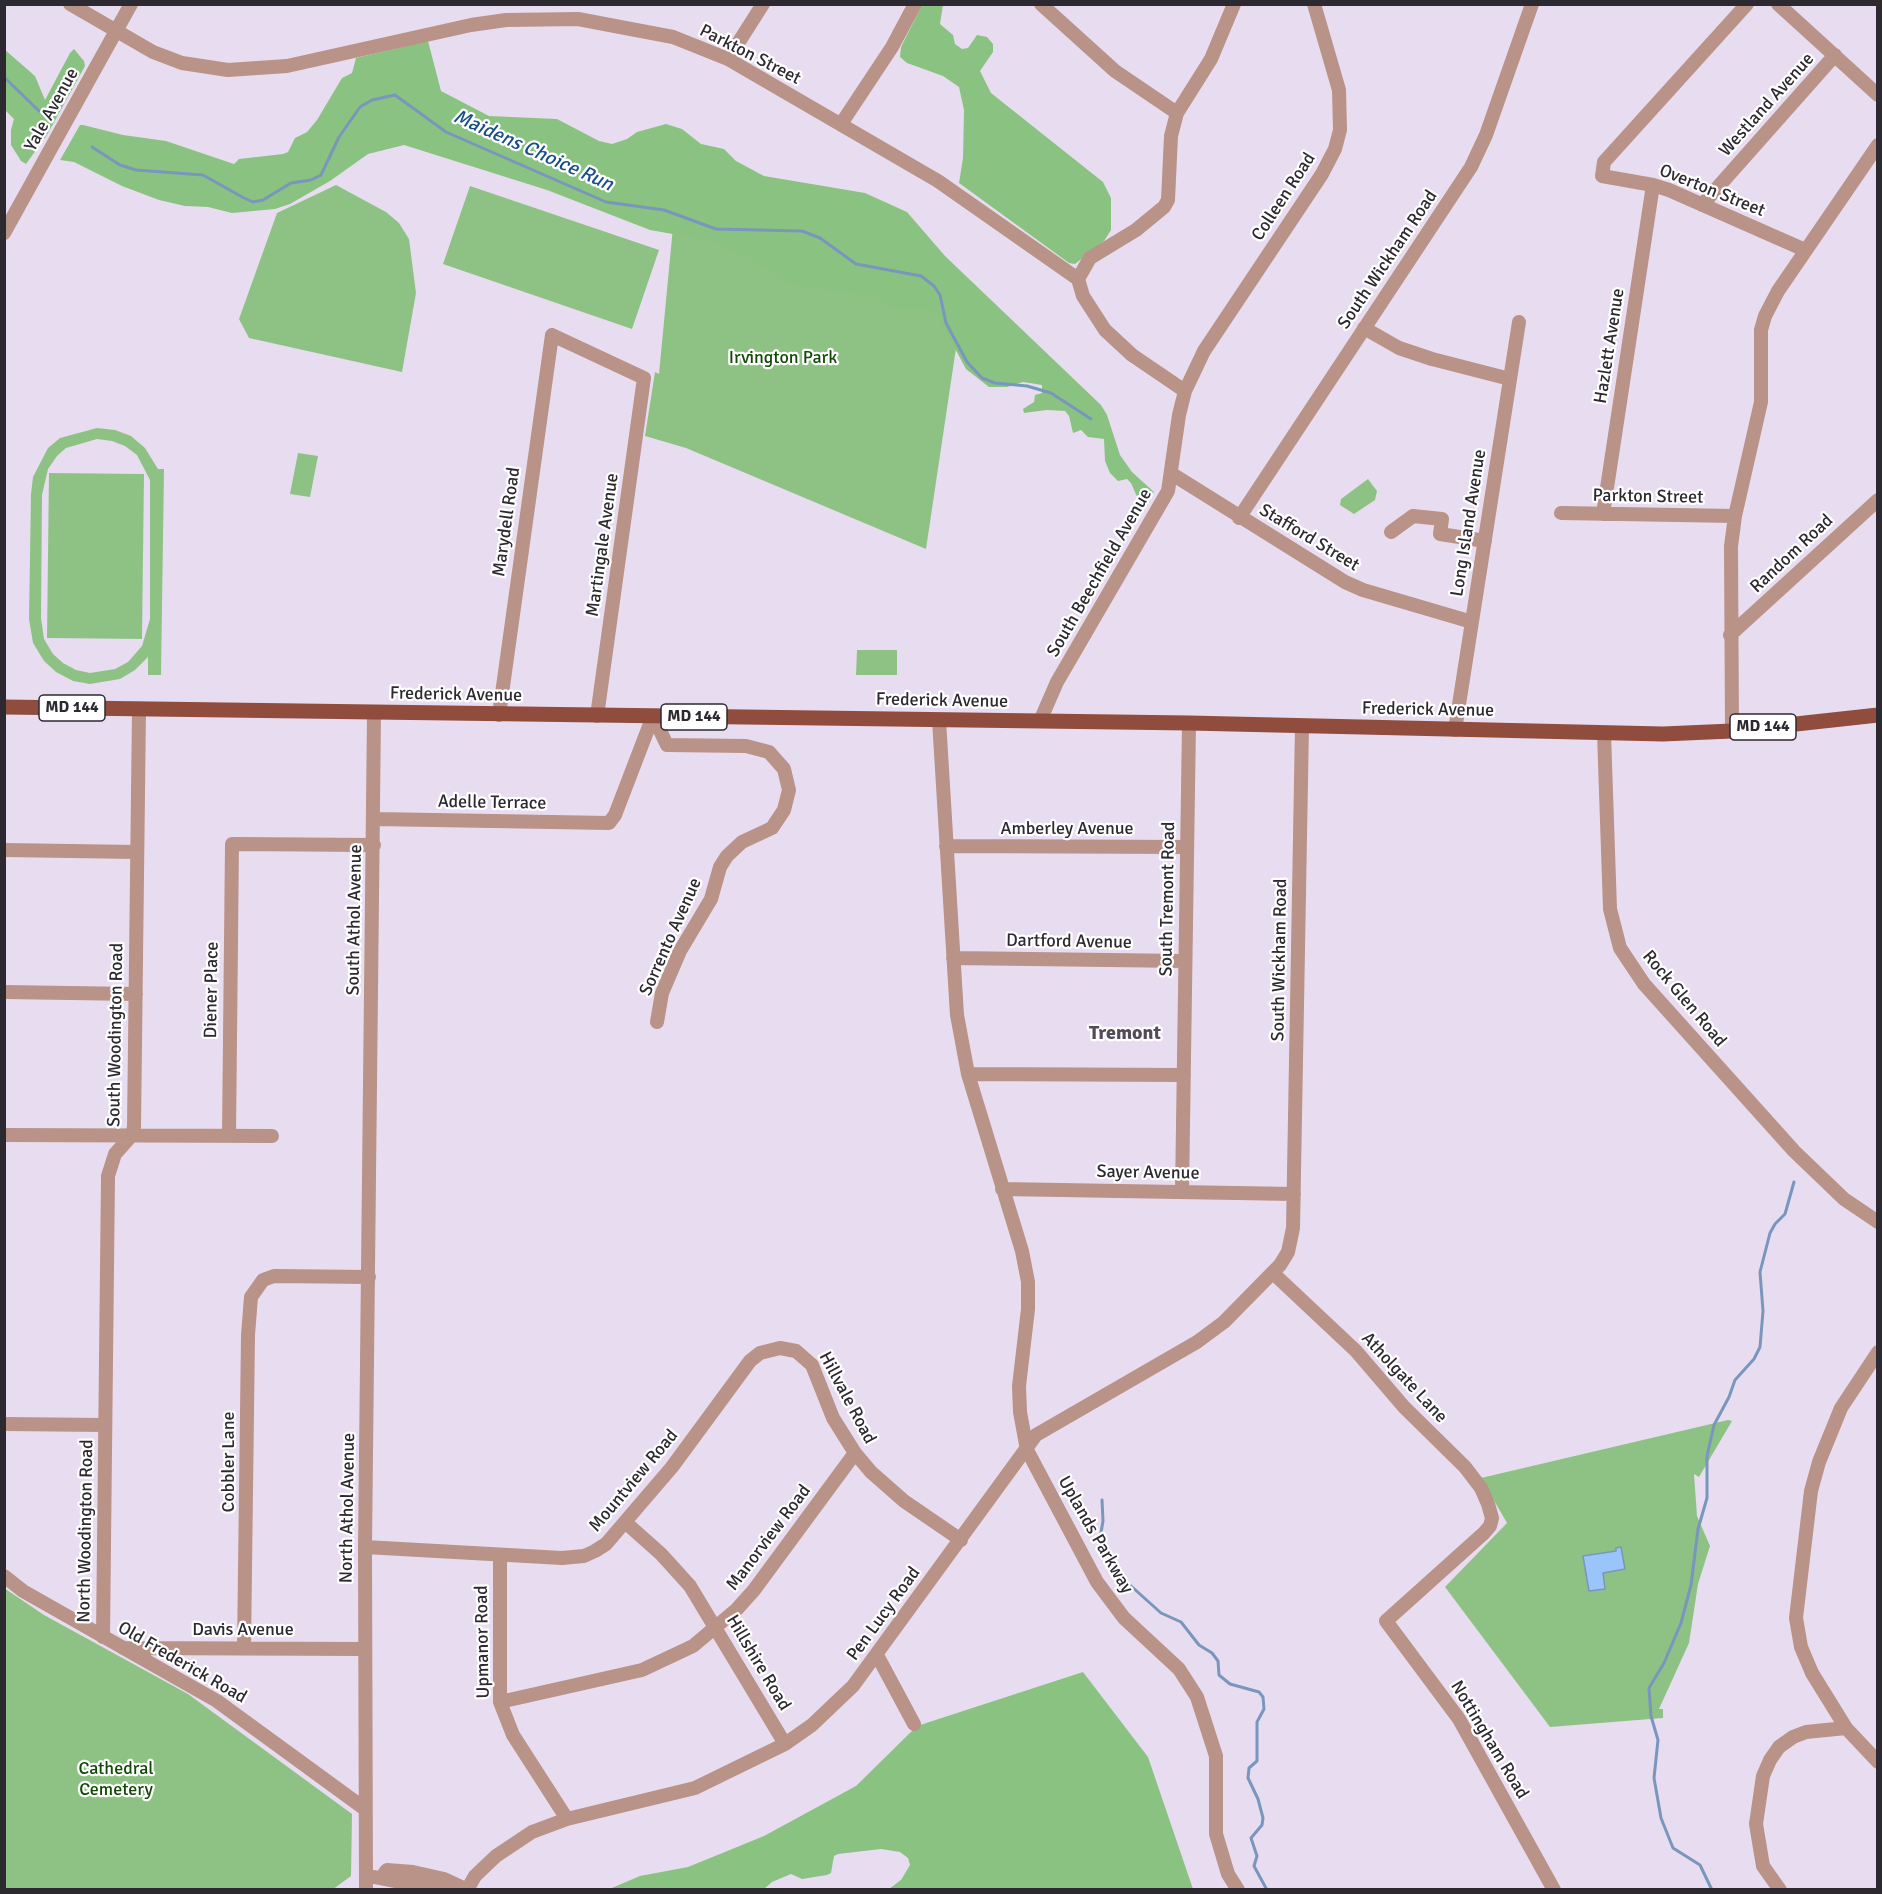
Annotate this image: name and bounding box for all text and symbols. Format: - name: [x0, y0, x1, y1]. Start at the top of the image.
- street label: Parkton Street: [696, 20, 804, 90]
- street label: Westland Avenue: [1715, 49, 1819, 161]
- street label: Yale Avenue: [20, 65, 84, 155]
- water label: Maidens Choice Run: [449, 105, 617, 197]
- street label: Colleen Road: [1248, 149, 1320, 245]
- street label: Overton Street: [1656, 160, 1768, 222]
- street label: South Wickham Road: [1334, 187, 1442, 333]
- street label: Hazlett Avenue: [1590, 287, 1630, 405]
- park label: Irvington Park: [729, 347, 837, 369]
- street label: Long Island Avenue: [1447, 448, 1491, 598]
- street label: Marydell Road: [489, 466, 525, 578]
- street label: Martingale Avenue: [582, 472, 624, 618]
- street label: South Beechfield Avenue: [1043, 485, 1157, 661]
- street label: Parkton Street: [1592, 485, 1704, 509]
- street label: Stafford Street: [1255, 500, 1363, 576]
- street label: Random Road: [1746, 510, 1838, 598]
- street label: Frederick Avenue: [390, 683, 522, 707]
- street label: Frederick Avenue: [876, 689, 1008, 713]
- road number: MD 144: [39, 695, 105, 721]
- street label: Frederick Avenue: [1362, 698, 1494, 722]
- road number: MD 144: [661, 704, 727, 730]
- road number: MD 144: [1730, 714, 1796, 740]
- street label: Adelle Terrace: [438, 791, 546, 815]
- street label: Amberley Avenue: [1000, 818, 1134, 840]
- street label: South Tremont Road: [1156, 821, 1180, 977]
- street label: South Athol Avenue: [343, 844, 367, 996]
- street label: Sorrento Avenue: [635, 875, 707, 999]
- street label: South Wickham Road: [1268, 878, 1292, 1042]
- street label: Dartford Avenue: [1006, 930, 1132, 954]
- street label: Diener Place: [200, 941, 224, 1039]
- street label: South Woodington Road: [104, 943, 128, 1127]
- street label: Rock Glen Road: [1637, 946, 1731, 1052]
- district label: Tremont: [1089, 1022, 1161, 1046]
- street label: Sayer Avenue: [1096, 1161, 1200, 1185]
- street label: Atholgate Lane: [1357, 1328, 1451, 1428]
- street label: Hillvale Road: [814, 1348, 880, 1448]
- street label: Cobbler Lane: [218, 1412, 240, 1512]
- street label: Mountview Road: [585, 1425, 683, 1537]
- street label: North Athol Avenue: [336, 1433, 360, 1583]
- street label: North Woodington Road: [74, 1439, 98, 1623]
- street label: Uplands Parkway: [1053, 1472, 1137, 1598]
- street label: Manorview Road: [722, 1481, 816, 1595]
- street label: Pen Lucy Road: [843, 1563, 925, 1665]
- street label: Upmanor Road: [471, 1585, 495, 1699]
- street label: Hillshire Road: [721, 1611, 795, 1715]
- street label: Old Frederick Road: [114, 1617, 250, 1709]
- street label: Davis Avenue: [192, 1619, 294, 1641]
- street label: Nottingham Road: [1445, 1677, 1533, 1803]
- park label: Cathedral Cemetery: [78, 1758, 154, 1800]

